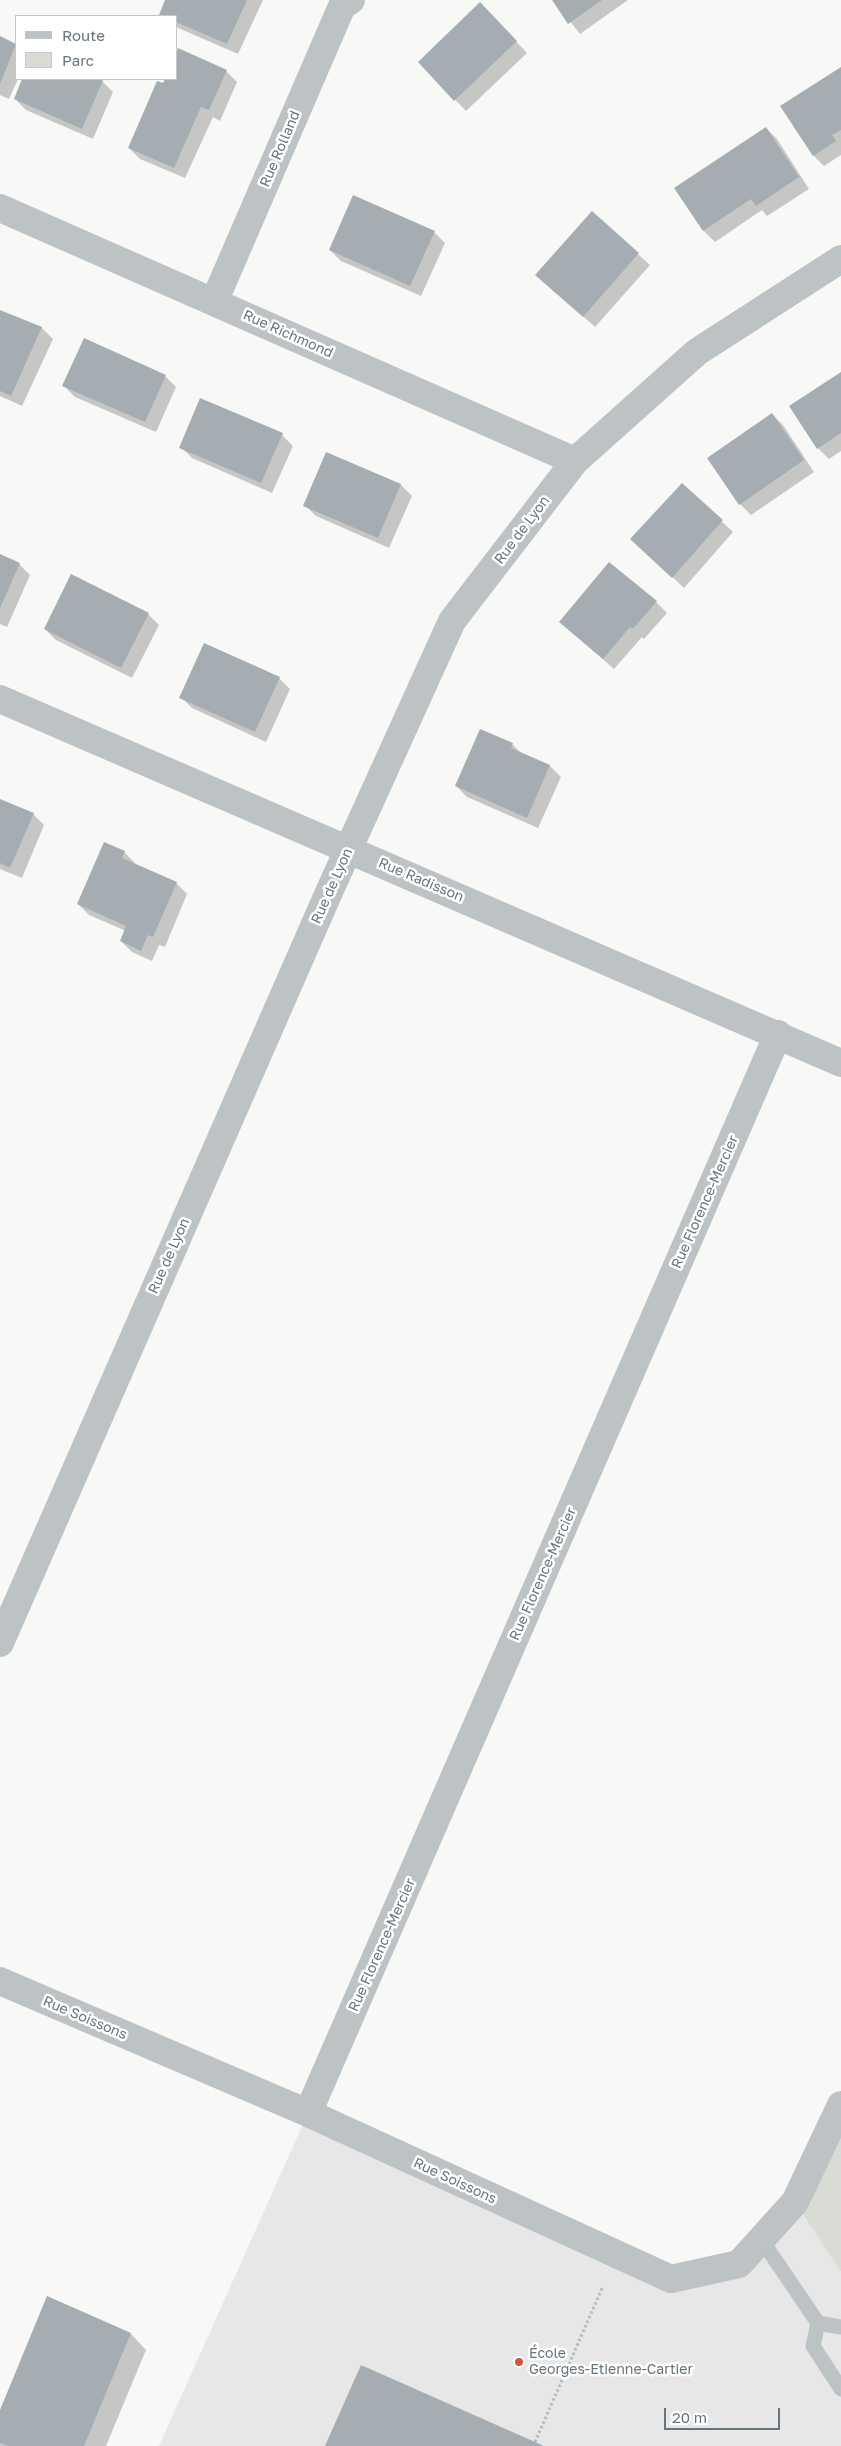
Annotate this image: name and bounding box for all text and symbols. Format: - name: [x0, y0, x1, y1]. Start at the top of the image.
- legend: [15, 15, 178, 80]
- text: Route: [62, 26, 105, 44]
- text: Parc: [62, 51, 94, 69]
- street label: Rue Rolland: [256, 108, 304, 190]
- street label: Rue Richmond: [240, 307, 336, 361]
- street label: Rue de Lyon: [491, 493, 553, 567]
- street label: Rue de Lyon: [308, 846, 356, 926]
- street label: Rue Radisson: [376, 855, 466, 905]
- street label: Rue Florence-Mercier: [668, 1133, 742, 1271]
- street label: Rue de Lyon: [145, 1216, 193, 1296]
- street label: Rue Florence-Mercier: [506, 1505, 580, 1643]
- street label: Rue Florence-Mercier: [345, 1876, 419, 2014]
- street label: Rue Soissons: [40, 1993, 130, 2043]
- street label: Rue Soissons: [411, 2154, 499, 2208]
- place label: École Georges-Etienne-Cartier: [529, 2346, 693, 2378]
- marker: École Georges-Etienne-Cartier: [513, 2356, 525, 2368]
- scale bar: [666, 2398, 782, 2430]
- text: 20 m: [672, 2408, 707, 2426]

